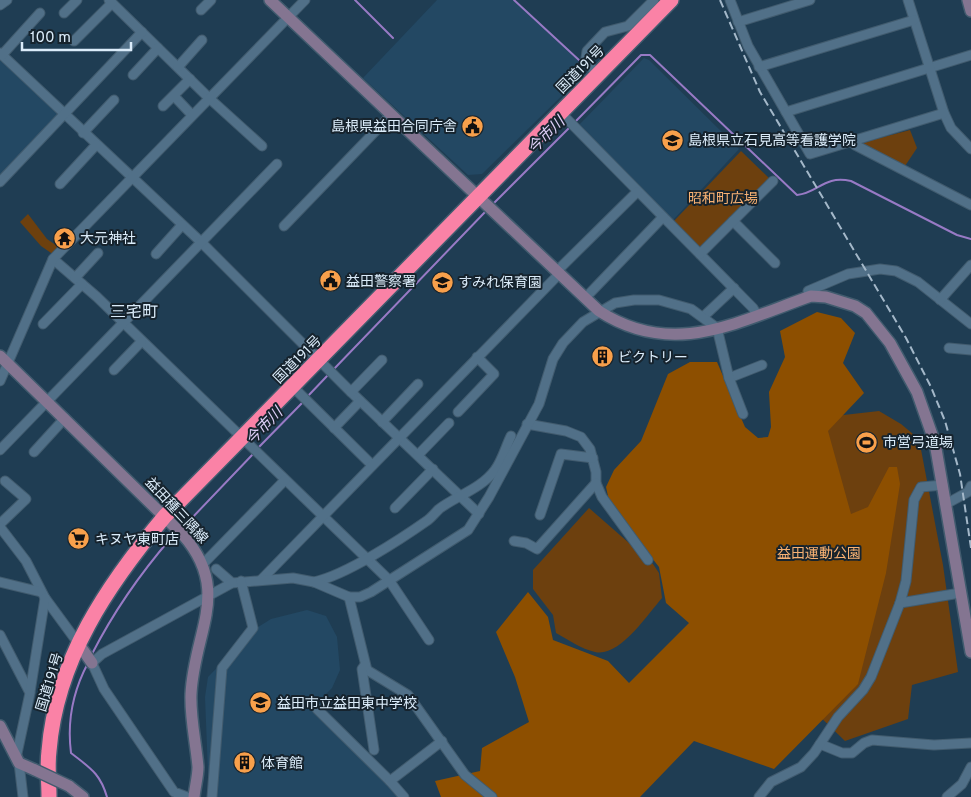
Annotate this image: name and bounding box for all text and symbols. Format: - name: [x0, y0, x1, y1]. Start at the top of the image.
- scale bar: [22, 20, 131, 52]
- text: 100 m: [30, 29, 71, 48]
- street label: 国道191号: [554, 43, 609, 98]
- water label: 今市川: [524, 112, 571, 159]
- public building icon: 島根県益田合同庁舎: [461, 114, 485, 138]
- place label: 島根県益田合同庁舎: [331, 119, 457, 136]
- school or university icon: 島根県立石見高等看護学院: [660, 128, 684, 152]
- place label: 島根県立石見高等看護学院: [688, 132, 856, 150]
- park label: 昭和町広場: [688, 191, 758, 208]
- temple icon: 大元神社: [52, 226, 76, 250]
- place label: 大元神社: [80, 231, 136, 248]
- public building icon: 益田警察署: [318, 269, 342, 293]
- school or university icon: すみれ保育園: [430, 270, 454, 294]
- place label: 益田警察署: [346, 274, 416, 291]
- place label: すみれ保育園: [458, 275, 542, 292]
- district label: 三宅町: [110, 303, 158, 323]
- street label: 国道191号: [271, 333, 326, 388]
- building icon: ビクトリー: [590, 345, 614, 369]
- place label: ビクトリー: [618, 350, 688, 367]
- water label: 今市川: [243, 403, 289, 450]
- sports icon: 市営弓道場: [855, 430, 879, 454]
- place label: 市営弓道場: [883, 435, 953, 452]
- street label: 益田種三隅線: [141, 475, 211, 548]
- supermarket icon: キヌヤ東町店: [67, 527, 91, 551]
- place label: キヌヤ東町店: [95, 532, 179, 549]
- park label: 益田運動公園: [777, 546, 861, 563]
- street label: 国道191号: [33, 651, 67, 714]
- school or university icon: 益田市立益田東中学校: [249, 691, 273, 715]
- place label: 益田市立益田東中学校: [277, 696, 417, 713]
- building icon: 体育館: [233, 751, 257, 775]
- place label: 体育館: [261, 756, 303, 773]

